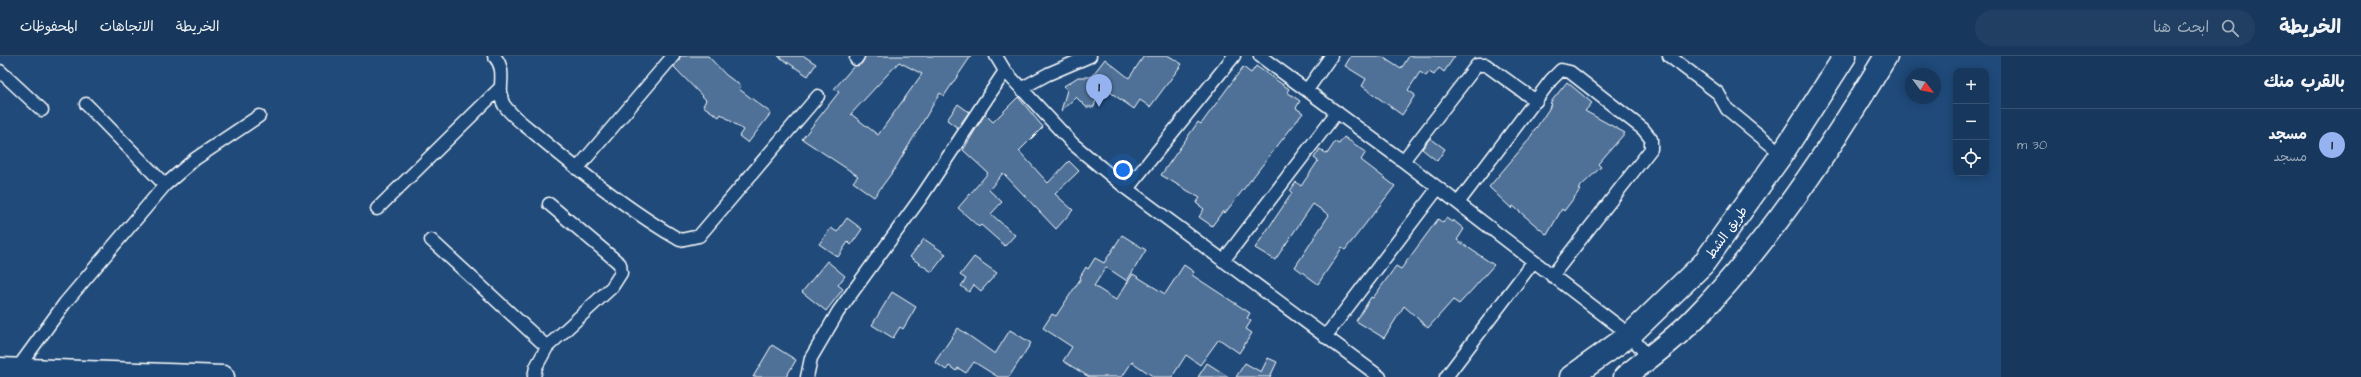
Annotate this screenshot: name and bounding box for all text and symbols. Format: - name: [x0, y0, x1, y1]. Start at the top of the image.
- search box: [1975, 10, 2255, 46]
- text: الخريطة: [2279, 14, 2341, 41]
- text: المحفوظات: [20, 17, 78, 37]
- text: الاتجاهات: [100, 17, 154, 37]
- text: الخريطة: [176, 17, 219, 37]
- text: ابحث هنا: [2153, 17, 2209, 38]
- icon: search: [2219, 17, 2241, 39]
- north arrow: [1905, 68, 1941, 104]
- map controls: [1953, 68, 1989, 176]
- button: +: [1953, 68, 1989, 104]
- text: بالقرب منك: [2264, 70, 2345, 94]
- pin: 1: [1086, 74, 1112, 107]
- button: −: [1953, 104, 1989, 140]
- text: مسجد: [2269, 124, 2307, 145]
- text: 30 m: [2017, 136, 2047, 154]
- text: 1: [2331, 136, 2333, 154]
- button: locate: [1953, 140, 1989, 176]
- text: مسجد: [2274, 148, 2307, 166]
- your location: [1113, 160, 1133, 180]
- street label: طريق الشط: [1702, 203, 1752, 262]

